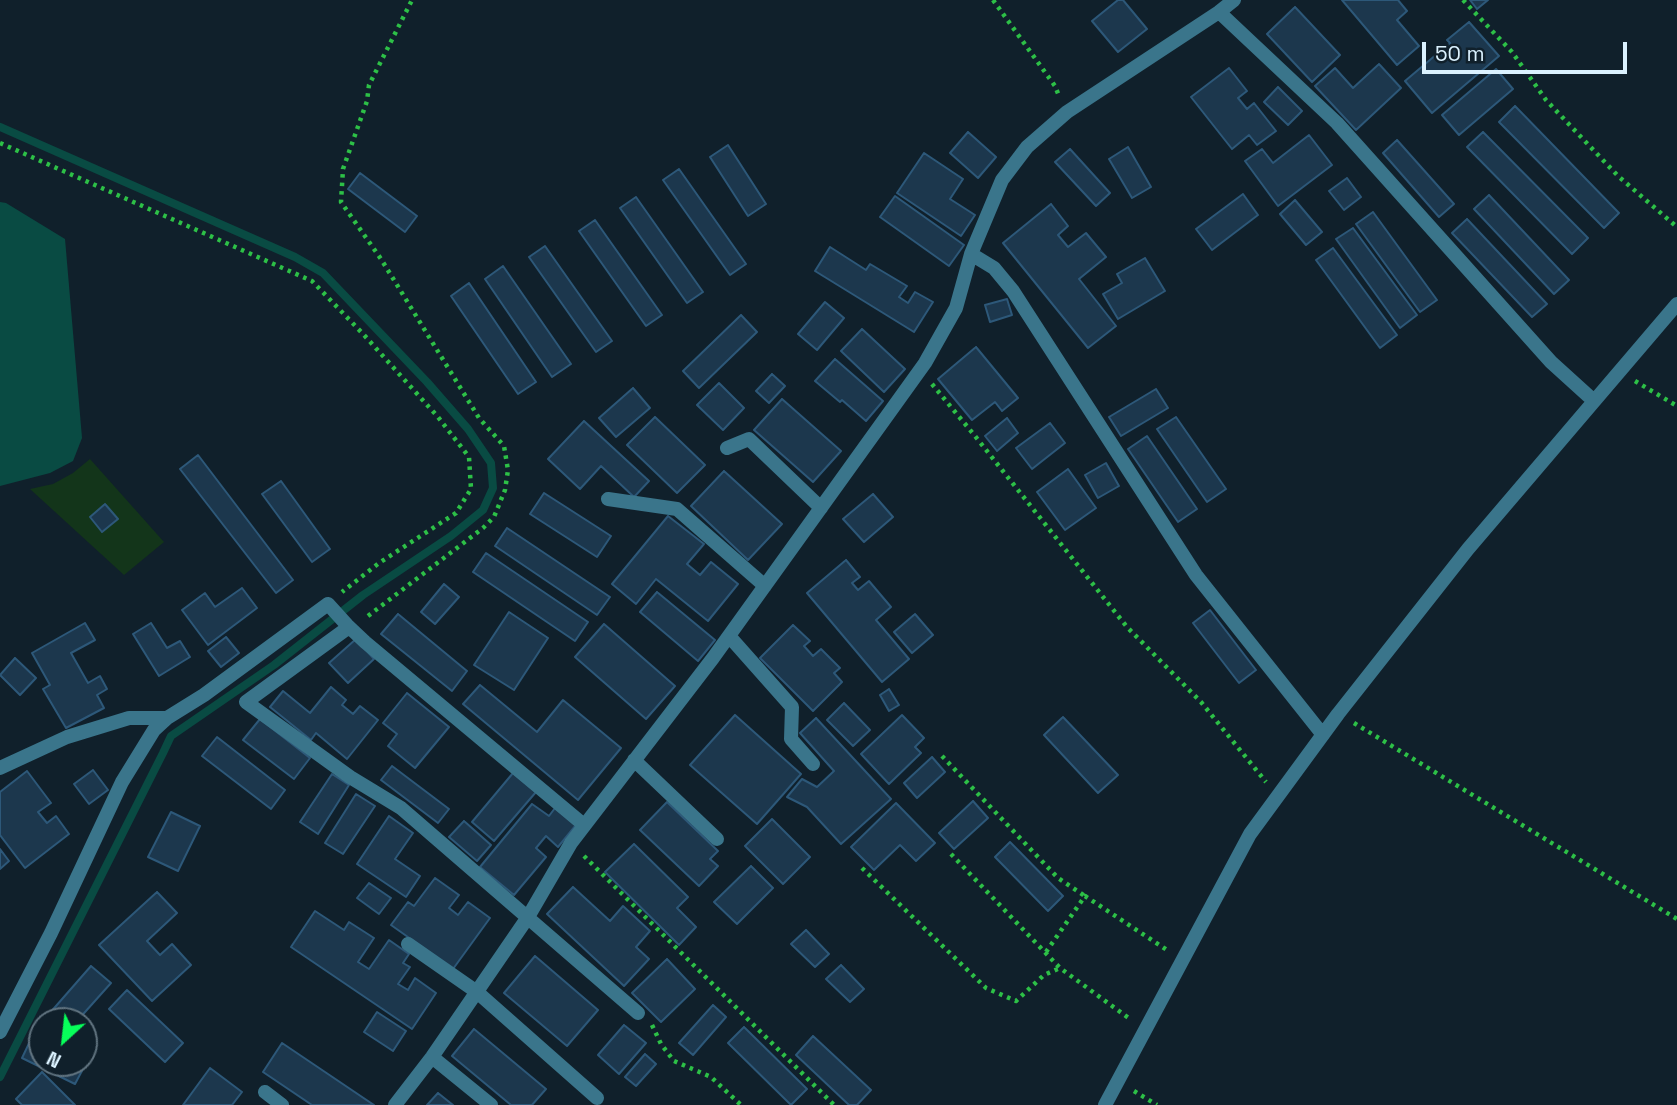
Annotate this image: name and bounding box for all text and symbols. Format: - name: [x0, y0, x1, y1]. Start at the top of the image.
- scale bar: [1425, 28, 1630, 72]
- text: 50 m: [1435, 40, 1485, 67]
- north arrow: [28, 1007, 98, 1077]
- text: N: [43, 1045, 66, 1073]

